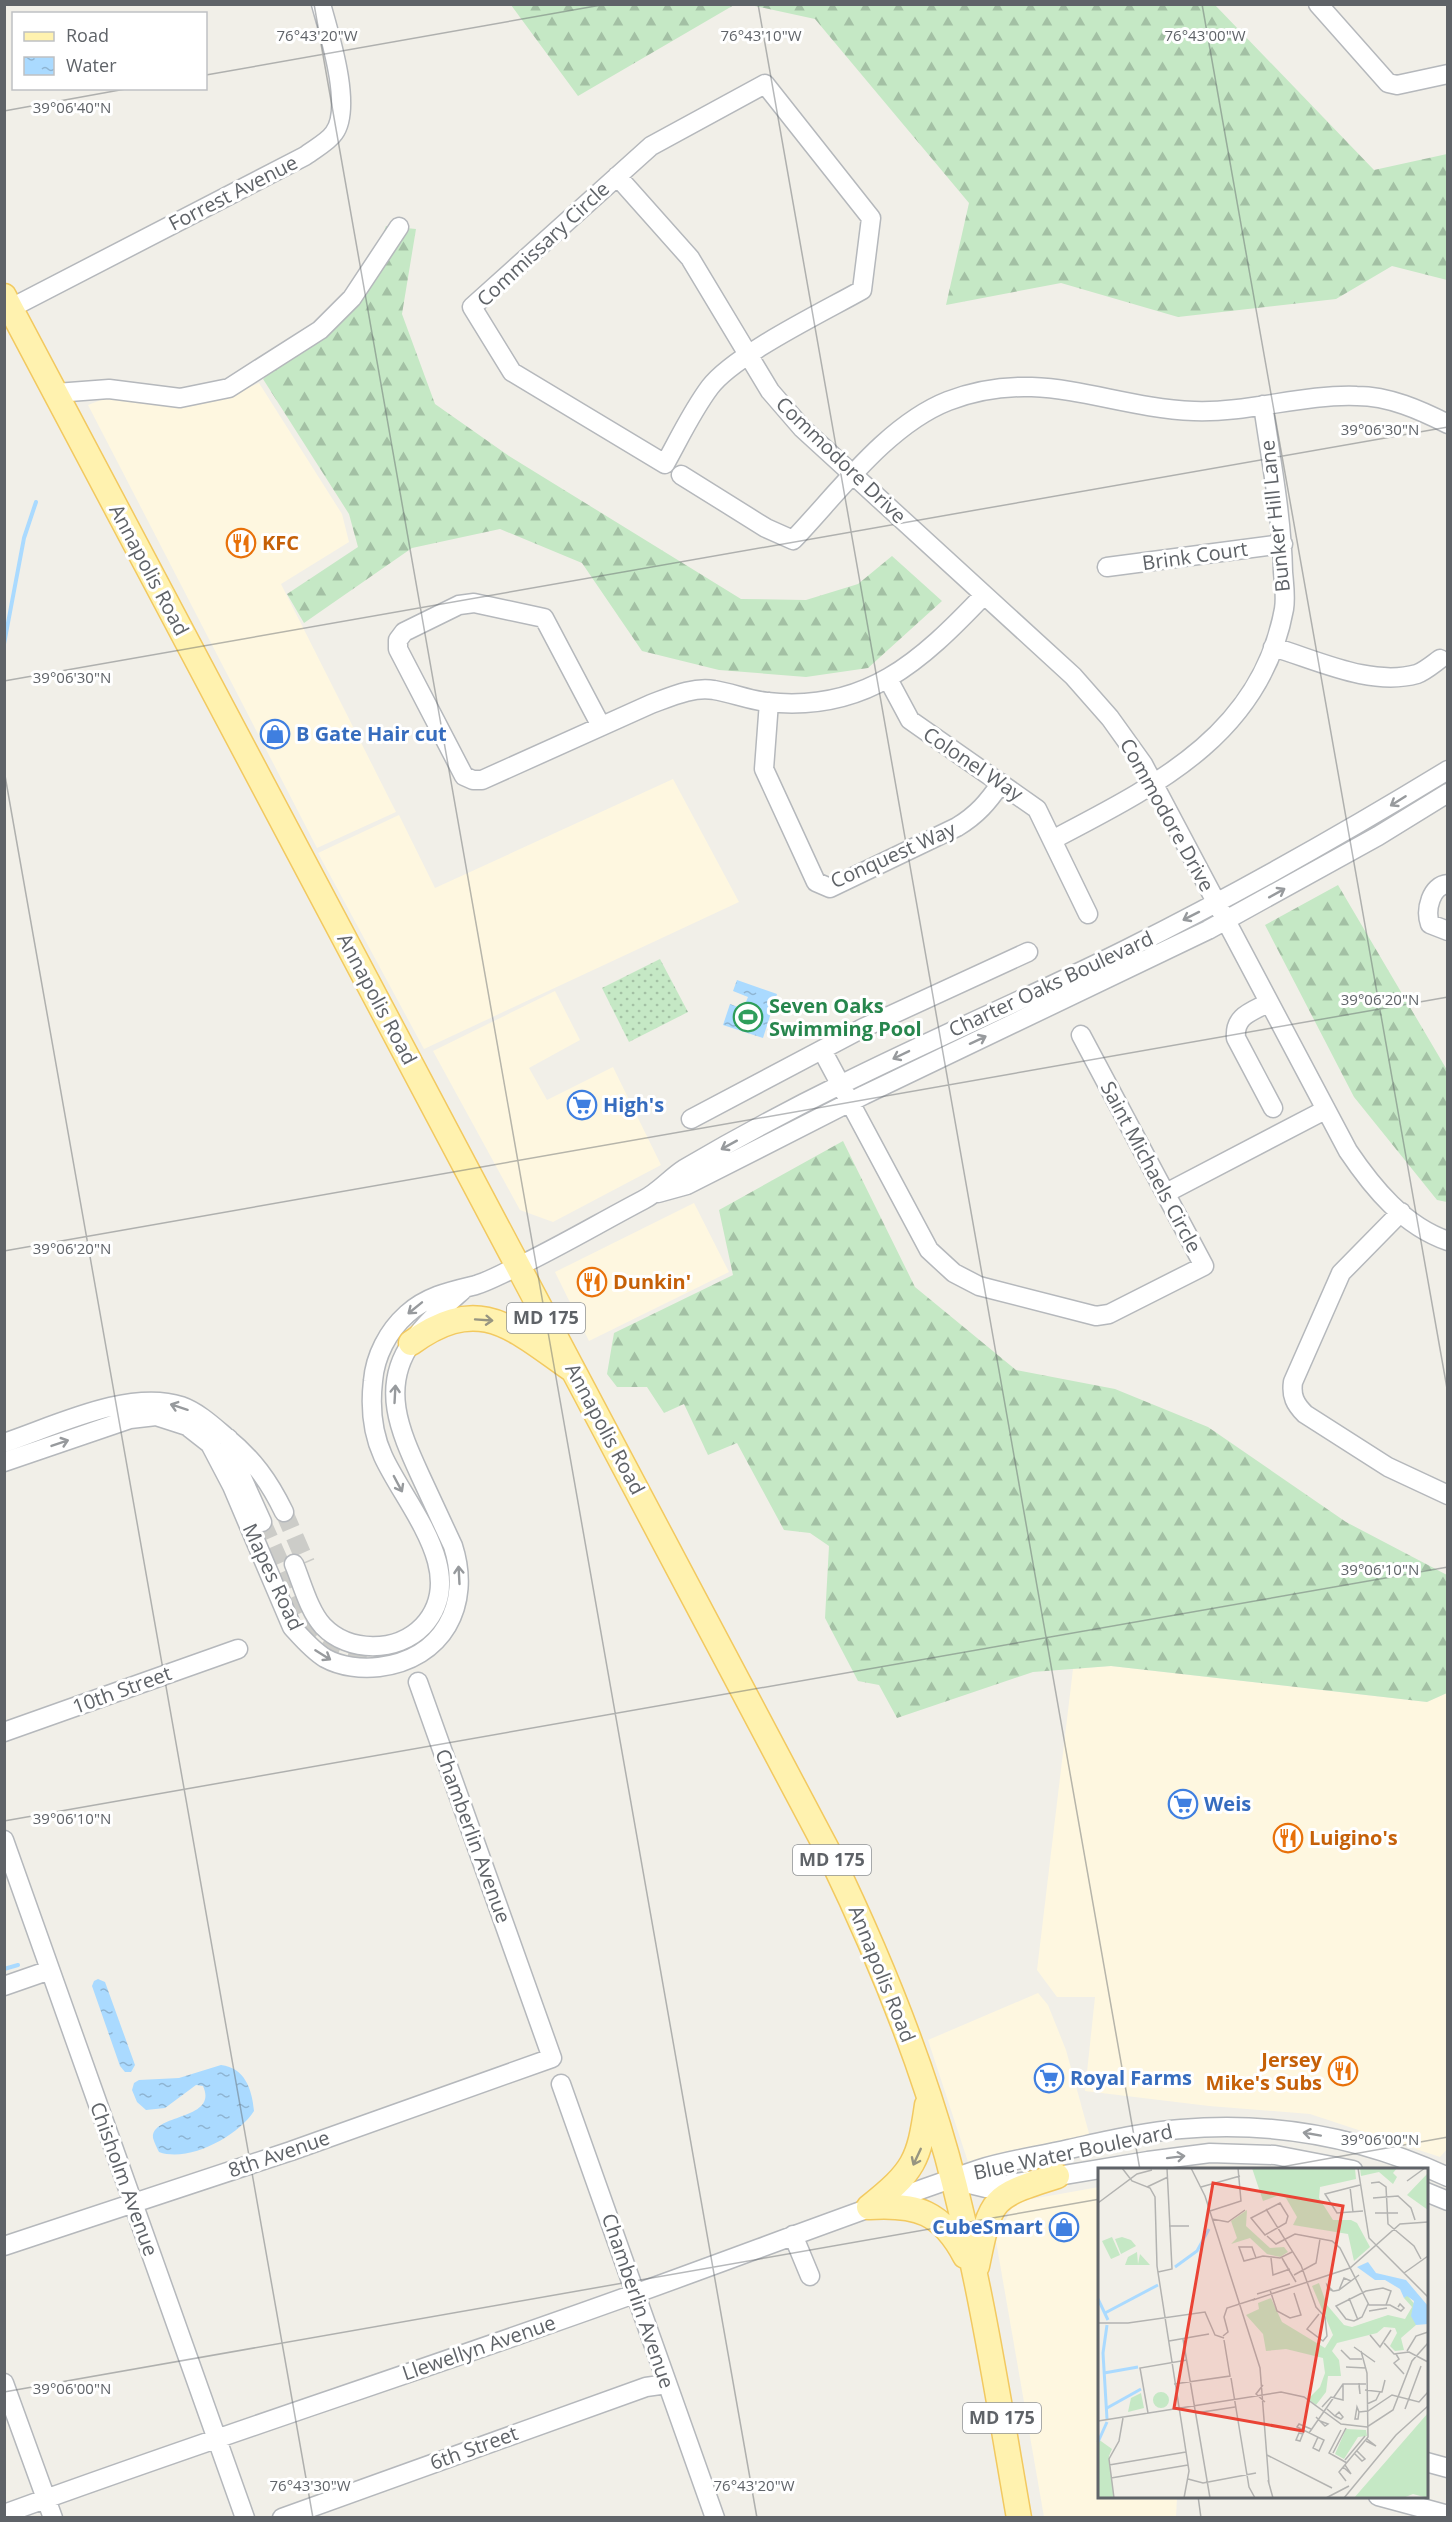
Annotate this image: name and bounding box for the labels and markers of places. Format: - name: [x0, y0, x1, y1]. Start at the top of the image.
- restaurant icon: KFC: [225, 527, 257, 559]
- place label: KFC: [262, 529, 299, 556]
- shop icon: B Gate Hair cut: [259, 718, 291, 750]
- place label: B Gate Hair cut: [296, 720, 447, 747]
- place label: Seven Oaks Swimming Pool: [769, 992, 922, 1042]
- sports icon: Seven Oaks Swimming Pool: [732, 1001, 764, 1033]
- supermarket icon: High's: [566, 1089, 598, 1121]
- place label: High's: [603, 1091, 664, 1118]
- restaurant icon: Dunkin': [576, 1266, 608, 1298]
- place label: Dunkin': [613, 1268, 691, 1295]
- supermarket icon: Weis: [1167, 1788, 1199, 1820]
- place label: Weis: [1204, 1790, 1251, 1817]
- restaurant icon: Luigino's: [1272, 1822, 1304, 1854]
- place label: Luigino's: [1309, 1824, 1398, 1851]
- place label: Jersey Mike's Subs: [1206, 2046, 1323, 2096]
- restaurant icon: Jersey Mike's Subs: [1327, 2055, 1359, 2087]
- supermarket icon: Royal Farms: [1033, 2062, 1065, 2094]
- place label: Royal Farms: [1070, 2064, 1192, 2091]
- shop icon: CubeSmart: [1048, 2211, 1080, 2243]
- place label: CubeSmart: [932, 2213, 1043, 2240]

